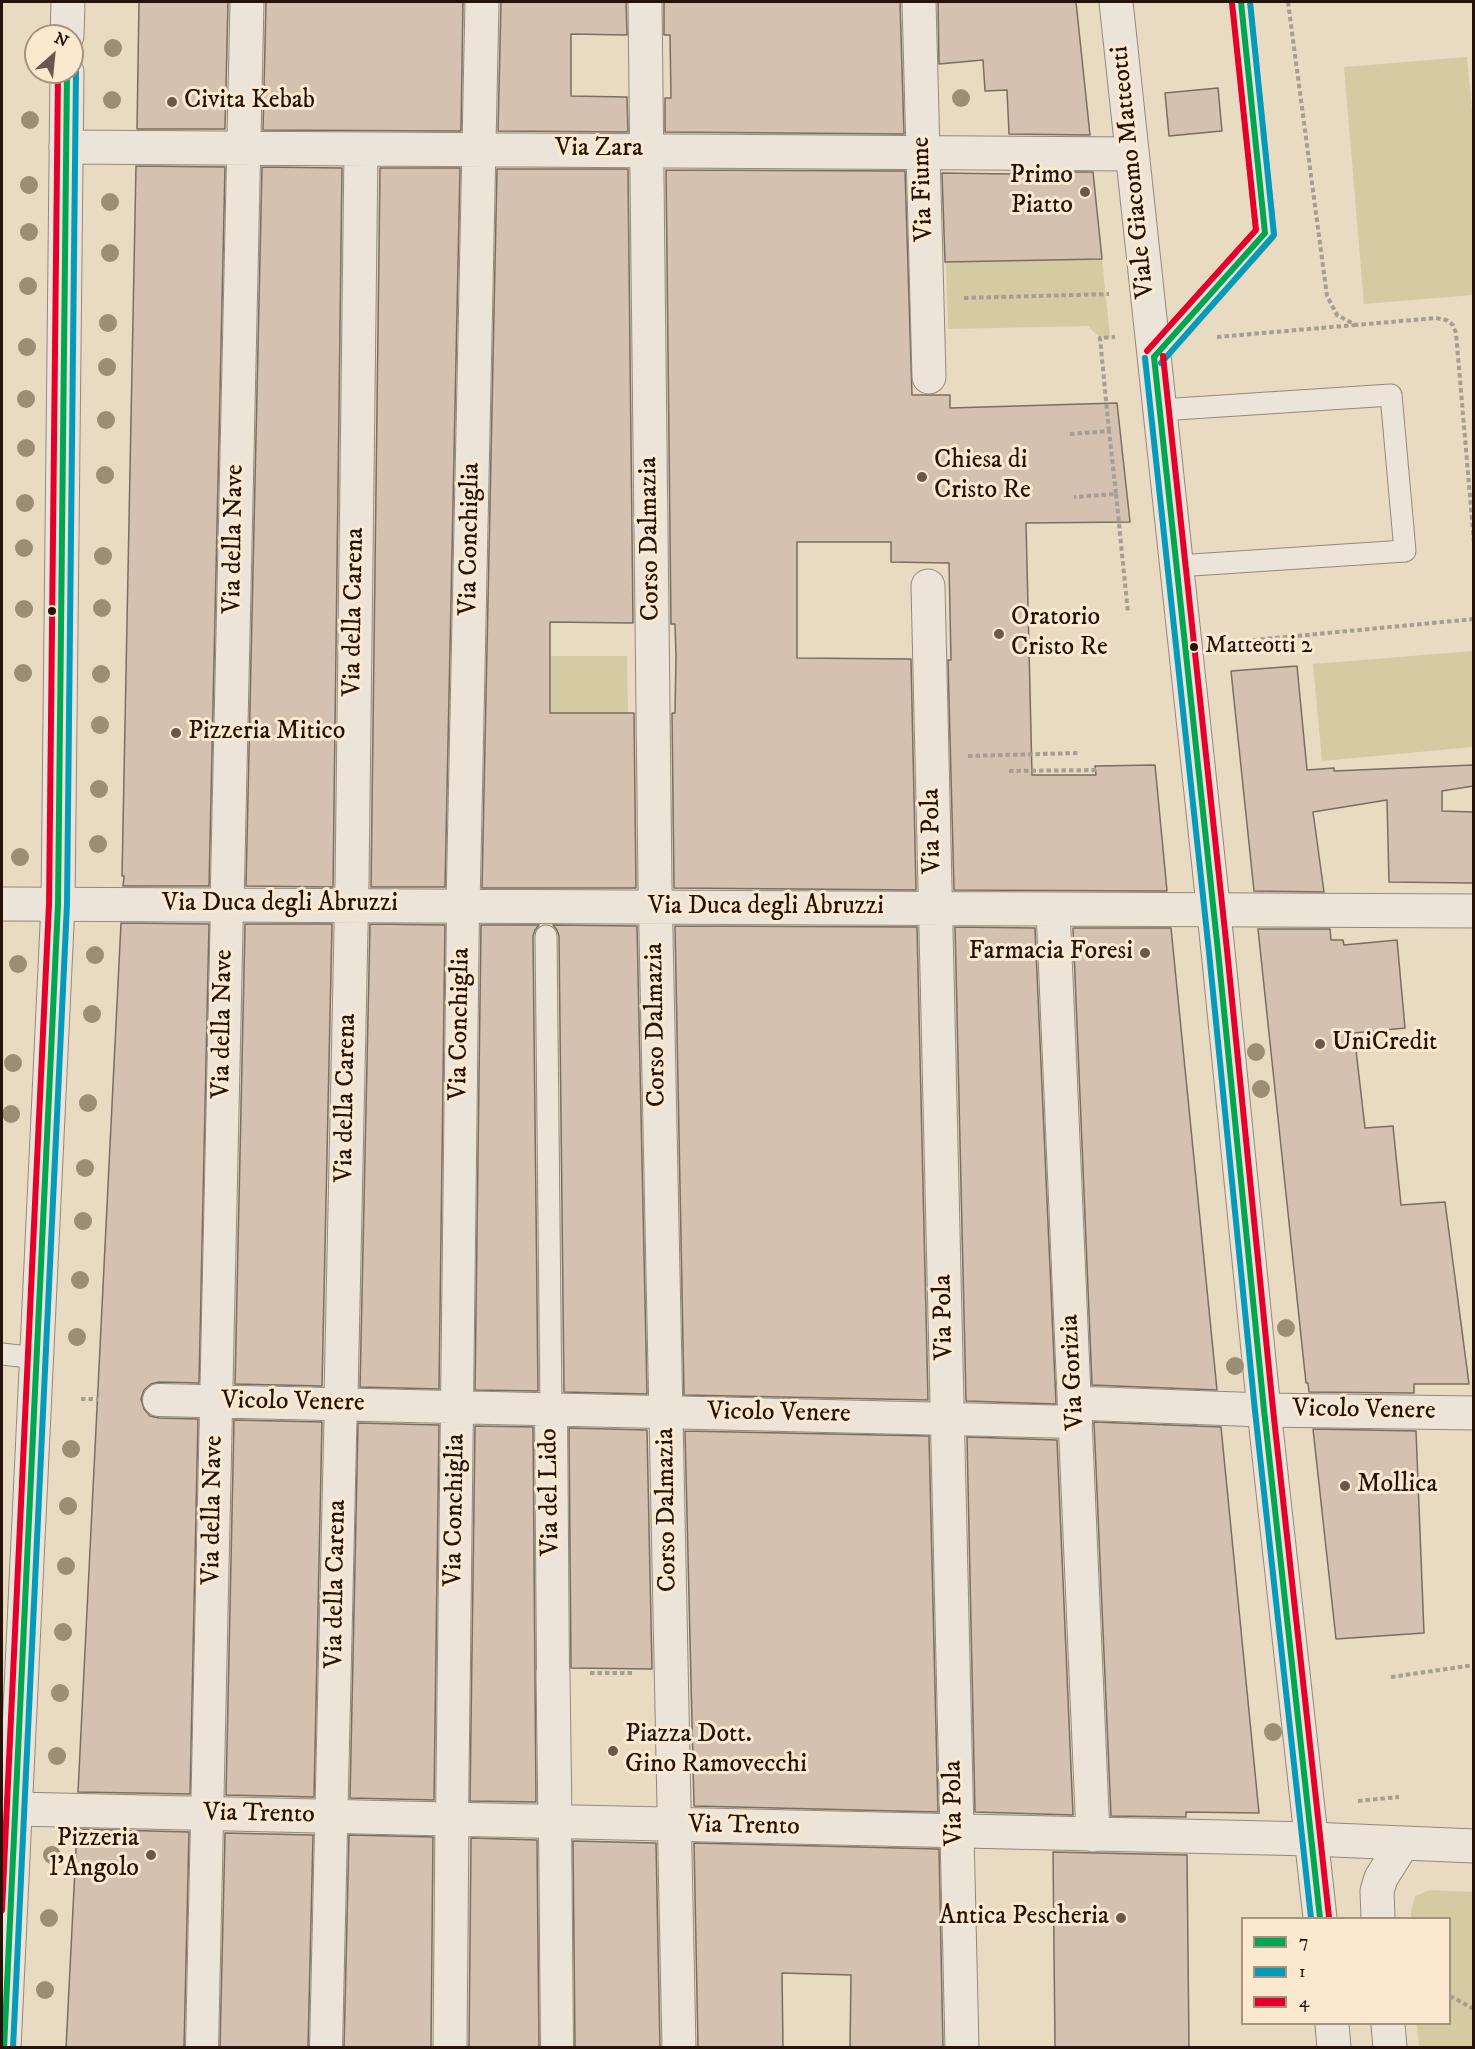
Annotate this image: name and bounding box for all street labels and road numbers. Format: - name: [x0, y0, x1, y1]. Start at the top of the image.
- street label: Viale Giacomo Matteotti: [1105, 44, 1163, 300]
- street label: Via Zara: [555, 134, 643, 166]
- street label: Via Fiume: [907, 136, 941, 242]
- street label: Corso Dalmazia: [634, 457, 668, 621]
- street label: Via Conchiglia: [454, 462, 488, 616]
- street label: Via della Nave: [218, 464, 252, 614]
- street label: Via della Carena: [338, 527, 372, 697]
- street label: Via Pola: [917, 788, 949, 874]
- street label: Via Duca degli Abruzzi: [162, 889, 398, 921]
- street label: Via Duca degli Abruzzi: [648, 892, 884, 924]
- street label: Corso Dalmazia: [640, 943, 674, 1107]
- street label: Via Conchiglia: [444, 947, 478, 1101]
- street label: Via della Nave: [207, 949, 241, 1099]
- street label: Via della Carena: [330, 1013, 364, 1183]
- street label: Via Pola: [929, 1274, 961, 1360]
- street label: Via Gorizia: [1055, 1313, 1093, 1431]
- street label: Vicolo Venere: [221, 1386, 365, 1420]
- street label: Vicolo Venere: [1292, 1394, 1436, 1428]
- street label: Vicolo Venere: [707, 1397, 851, 1431]
- street label: Via del Lido: [534, 1428, 568, 1556]
- street label: Corso Dalmazia: [651, 1428, 685, 1592]
- street label: Via Conchiglia: [439, 1433, 473, 1587]
- street label: Via della Nave: [197, 1435, 231, 1585]
- street label: Via della Carena: [320, 1499, 354, 1669]
- street label: Via Pola: [939, 1760, 971, 1846]
- street label: Via Trento: [203, 1798, 315, 1832]
- street label: Via Trento: [688, 1810, 800, 1844]

